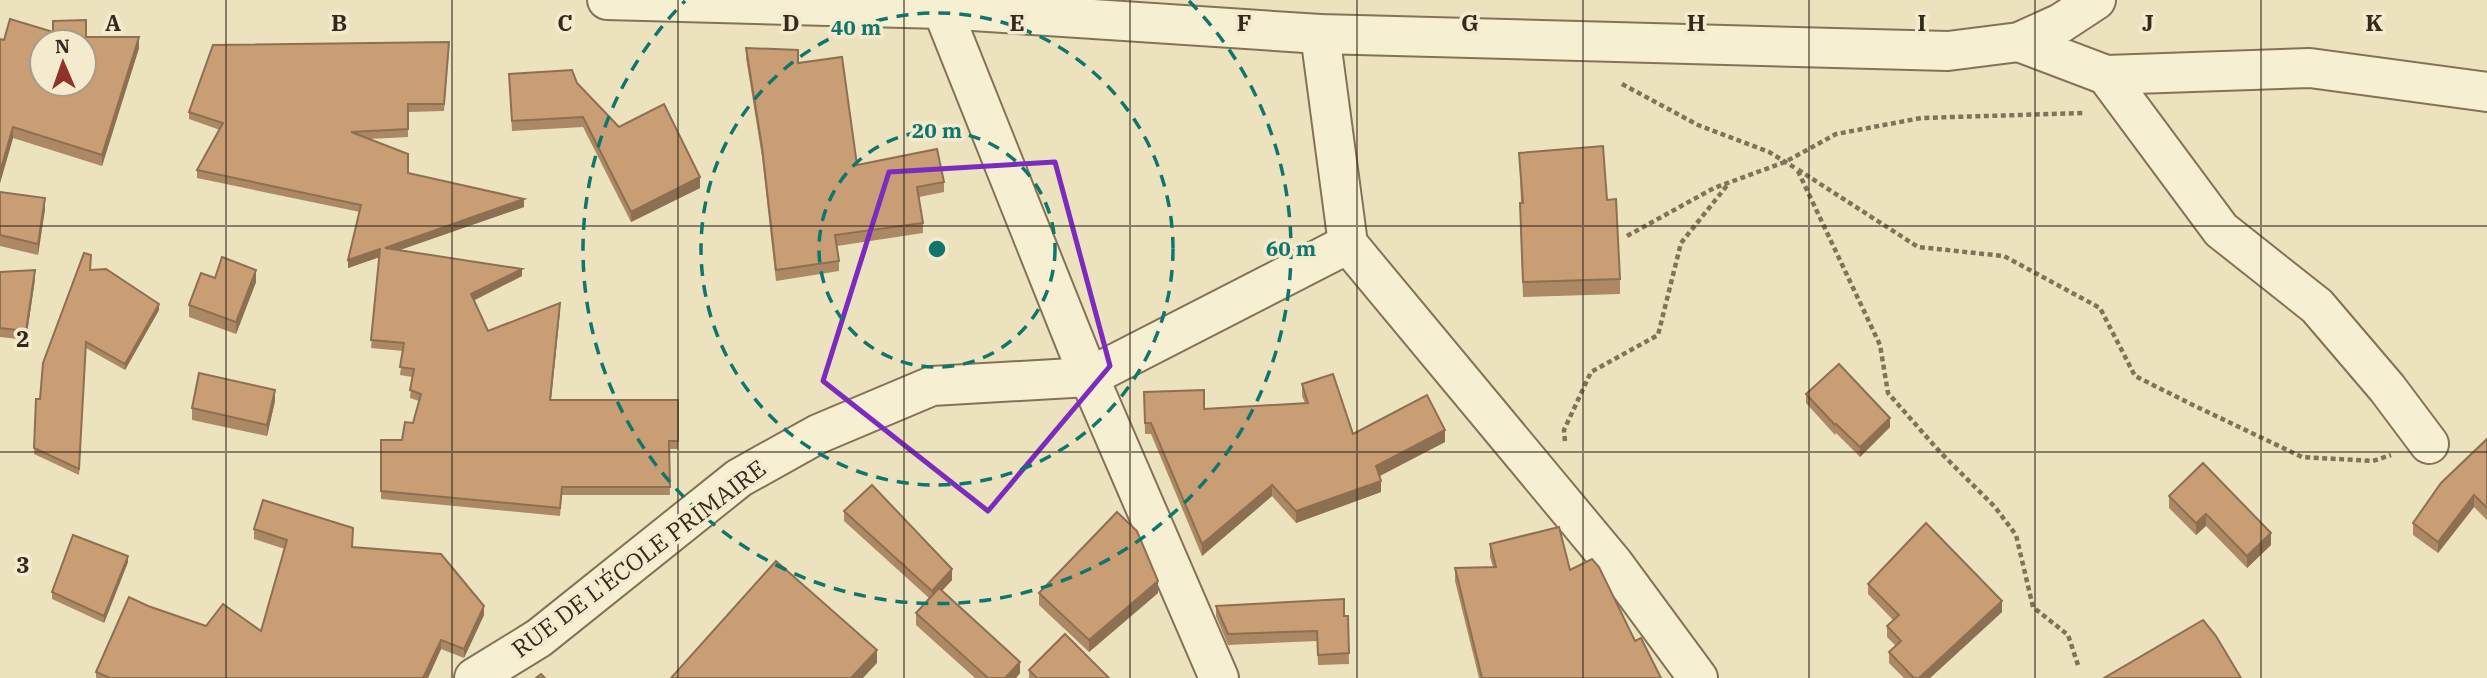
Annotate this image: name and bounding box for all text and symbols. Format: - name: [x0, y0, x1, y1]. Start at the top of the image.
- text: A: [105, 7, 121, 37]
- text: B: [331, 7, 347, 37]
- text: C: [557, 7, 573, 37]
- text: D: [782, 7, 800, 37]
- text: E: [1009, 7, 1025, 37]
- text: F: [1237, 7, 1251, 37]
- text: G: [1461, 7, 1479, 37]
- text: H: [1687, 7, 1705, 37]
- text: I: [1918, 7, 1926, 37]
- text: J: [2142, 7, 2154, 37]
- text: K: [2365, 7, 2383, 37]
- text: 40 m: [831, 13, 881, 41]
- north arrow: [28, 28, 98, 98]
- text: N: [54, 34, 70, 58]
- text: 20 m: [912, 116, 962, 144]
- text: 60 m: [1266, 234, 1316, 262]
- centre of rings: [925, 237, 949, 261]
- text: 2: [16, 323, 30, 353]
- street label: RUE DE L'ÉCOLE PRIMAIRE: [505, 452, 772, 664]
- text: 3: [16, 549, 30, 579]

